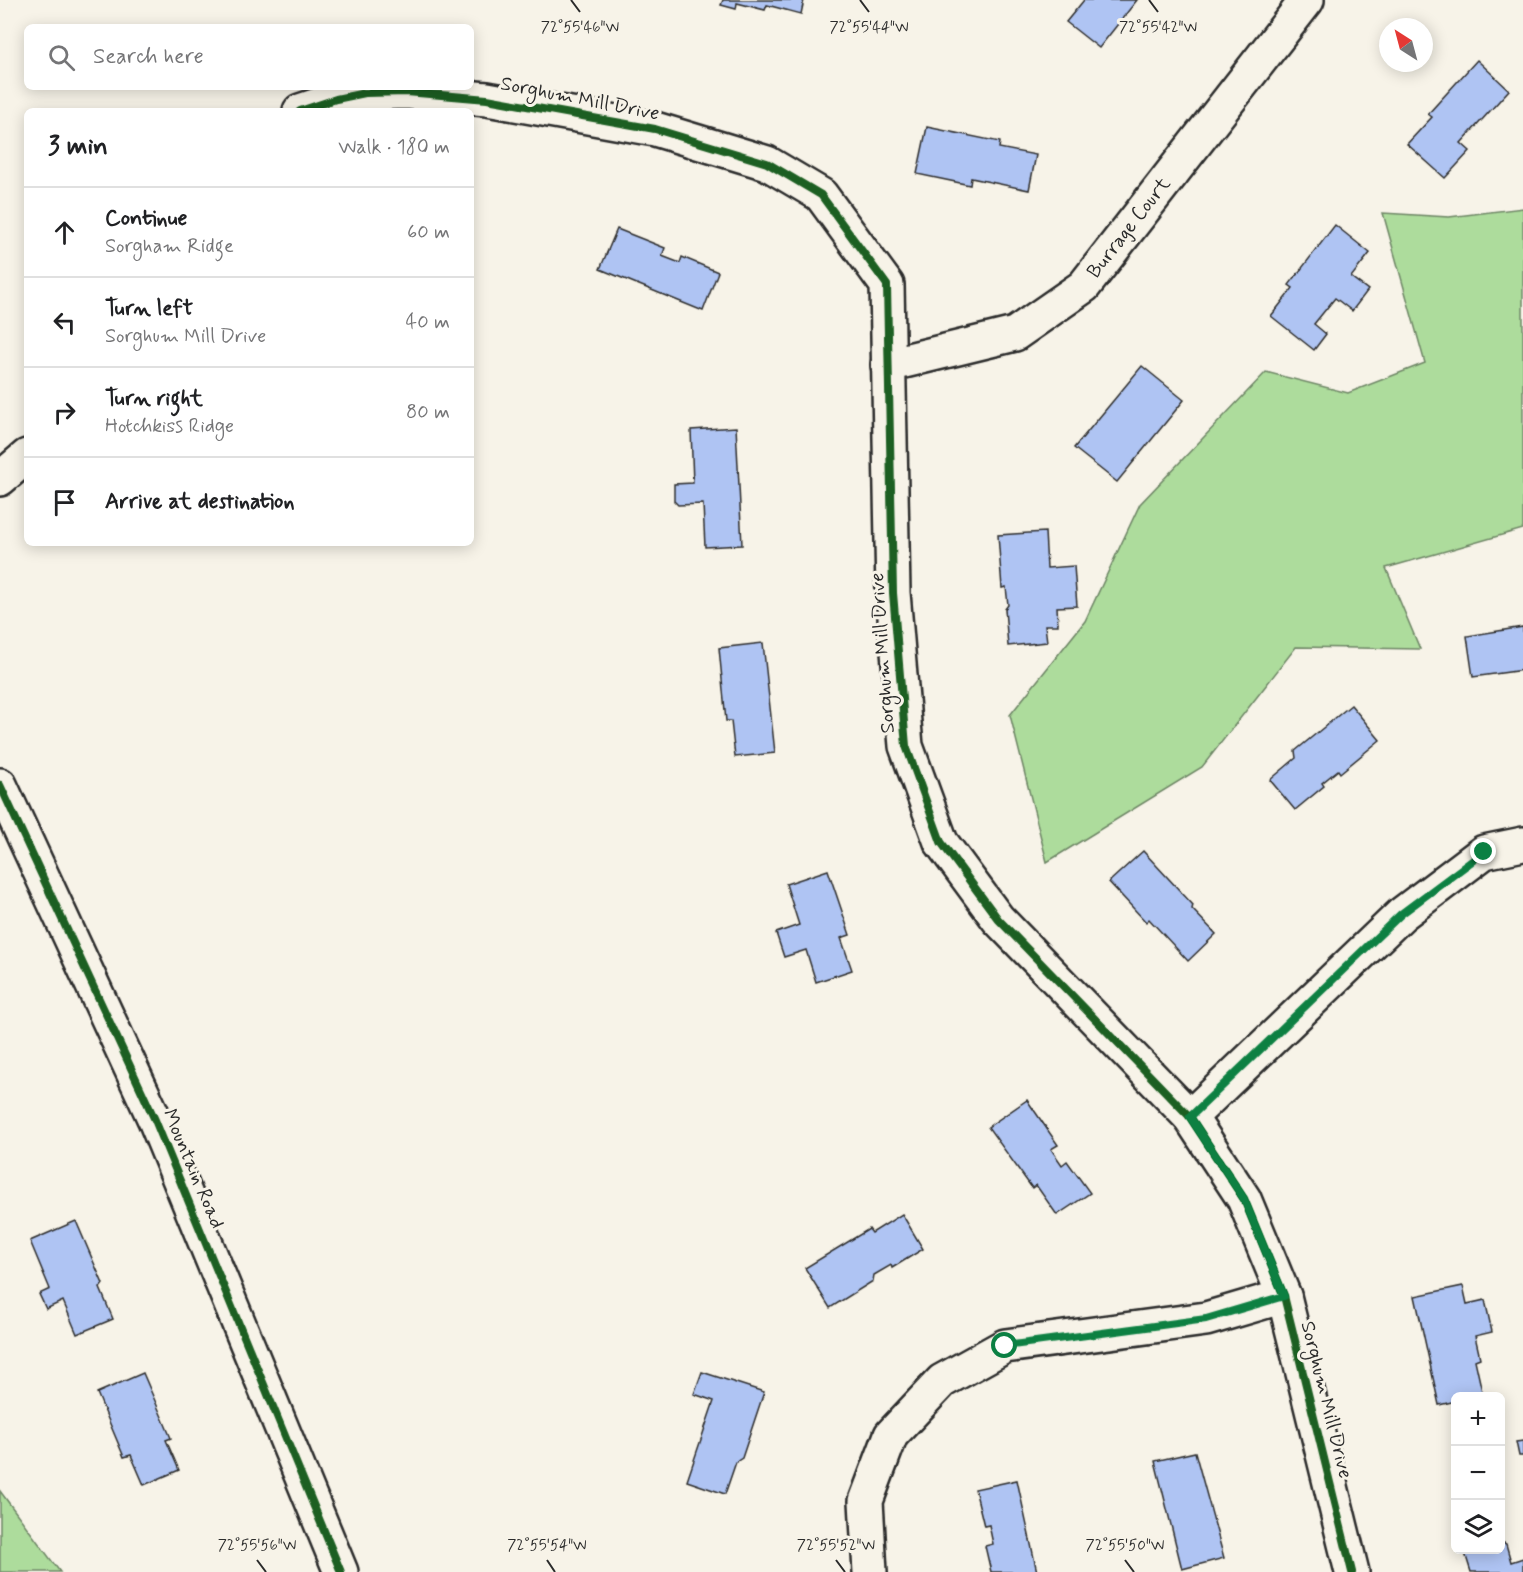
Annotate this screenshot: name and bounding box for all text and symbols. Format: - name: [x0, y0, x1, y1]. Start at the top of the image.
- text: 72°55'46"W: [541, 18, 619, 38]
- text: 72°55'44"W: [829, 18, 909, 38]
- text: 72°55'42"W: [1119, 18, 1197, 38]
- north arrow: [1379, 18, 1433, 72]
- search box: [24, 24, 474, 90]
- icon: search: [45, 41, 78, 74]
- text: Search here: [93, 43, 204, 71]
- street label: Sorghum Mill Drive: [498, 70, 662, 129]
- text: 3 min: [48, 130, 108, 164]
- text: Walk · 180 m: [338, 134, 450, 161]
- street label: Burrage Court: [1081, 172, 1177, 284]
- text: Continue: [105, 205, 187, 233]
- icon: ahead: [48, 216, 81, 249]
- text: 60 m: [407, 219, 450, 246]
- text: Sorgham Ridge: [105, 233, 234, 260]
- text: Turn left: [105, 295, 193, 323]
- icon: left: [48, 306, 81, 339]
- text: 40 m: [406, 309, 450, 336]
- text: Sorghum Mill Drive: [105, 323, 266, 350]
- text: Turn right: [105, 385, 203, 413]
- icon: right: [48, 396, 81, 429]
- text: 80 m: [406, 399, 450, 426]
- text: Hotchkiss Ridge: [105, 413, 234, 440]
- icon: arrive: [48, 486, 81, 519]
- text: Arrive at destination: [105, 488, 295, 516]
- street label: Sorghum Mill Drive: [864, 572, 903, 734]
- route end: [1470, 838, 1496, 864]
- street label: Mountain Road: [156, 1105, 230, 1233]
- street label: Sorghum Mill Drive: [1292, 1319, 1359, 1482]
- route start: [991, 1332, 1017, 1358]
- map controls: [1451, 1392, 1505, 1554]
- button: +: [1451, 1392, 1505, 1446]
- button: −: [1451, 1446, 1505, 1500]
- button: layers: [1451, 1500, 1505, 1554]
- text: 72°55'56"W: [218, 1536, 296, 1556]
- text: 72°55'54"W: [507, 1536, 587, 1556]
- text: 72°55'52"W: [797, 1536, 875, 1556]
- text: 72°55'50"W: [1086, 1536, 1164, 1556]

